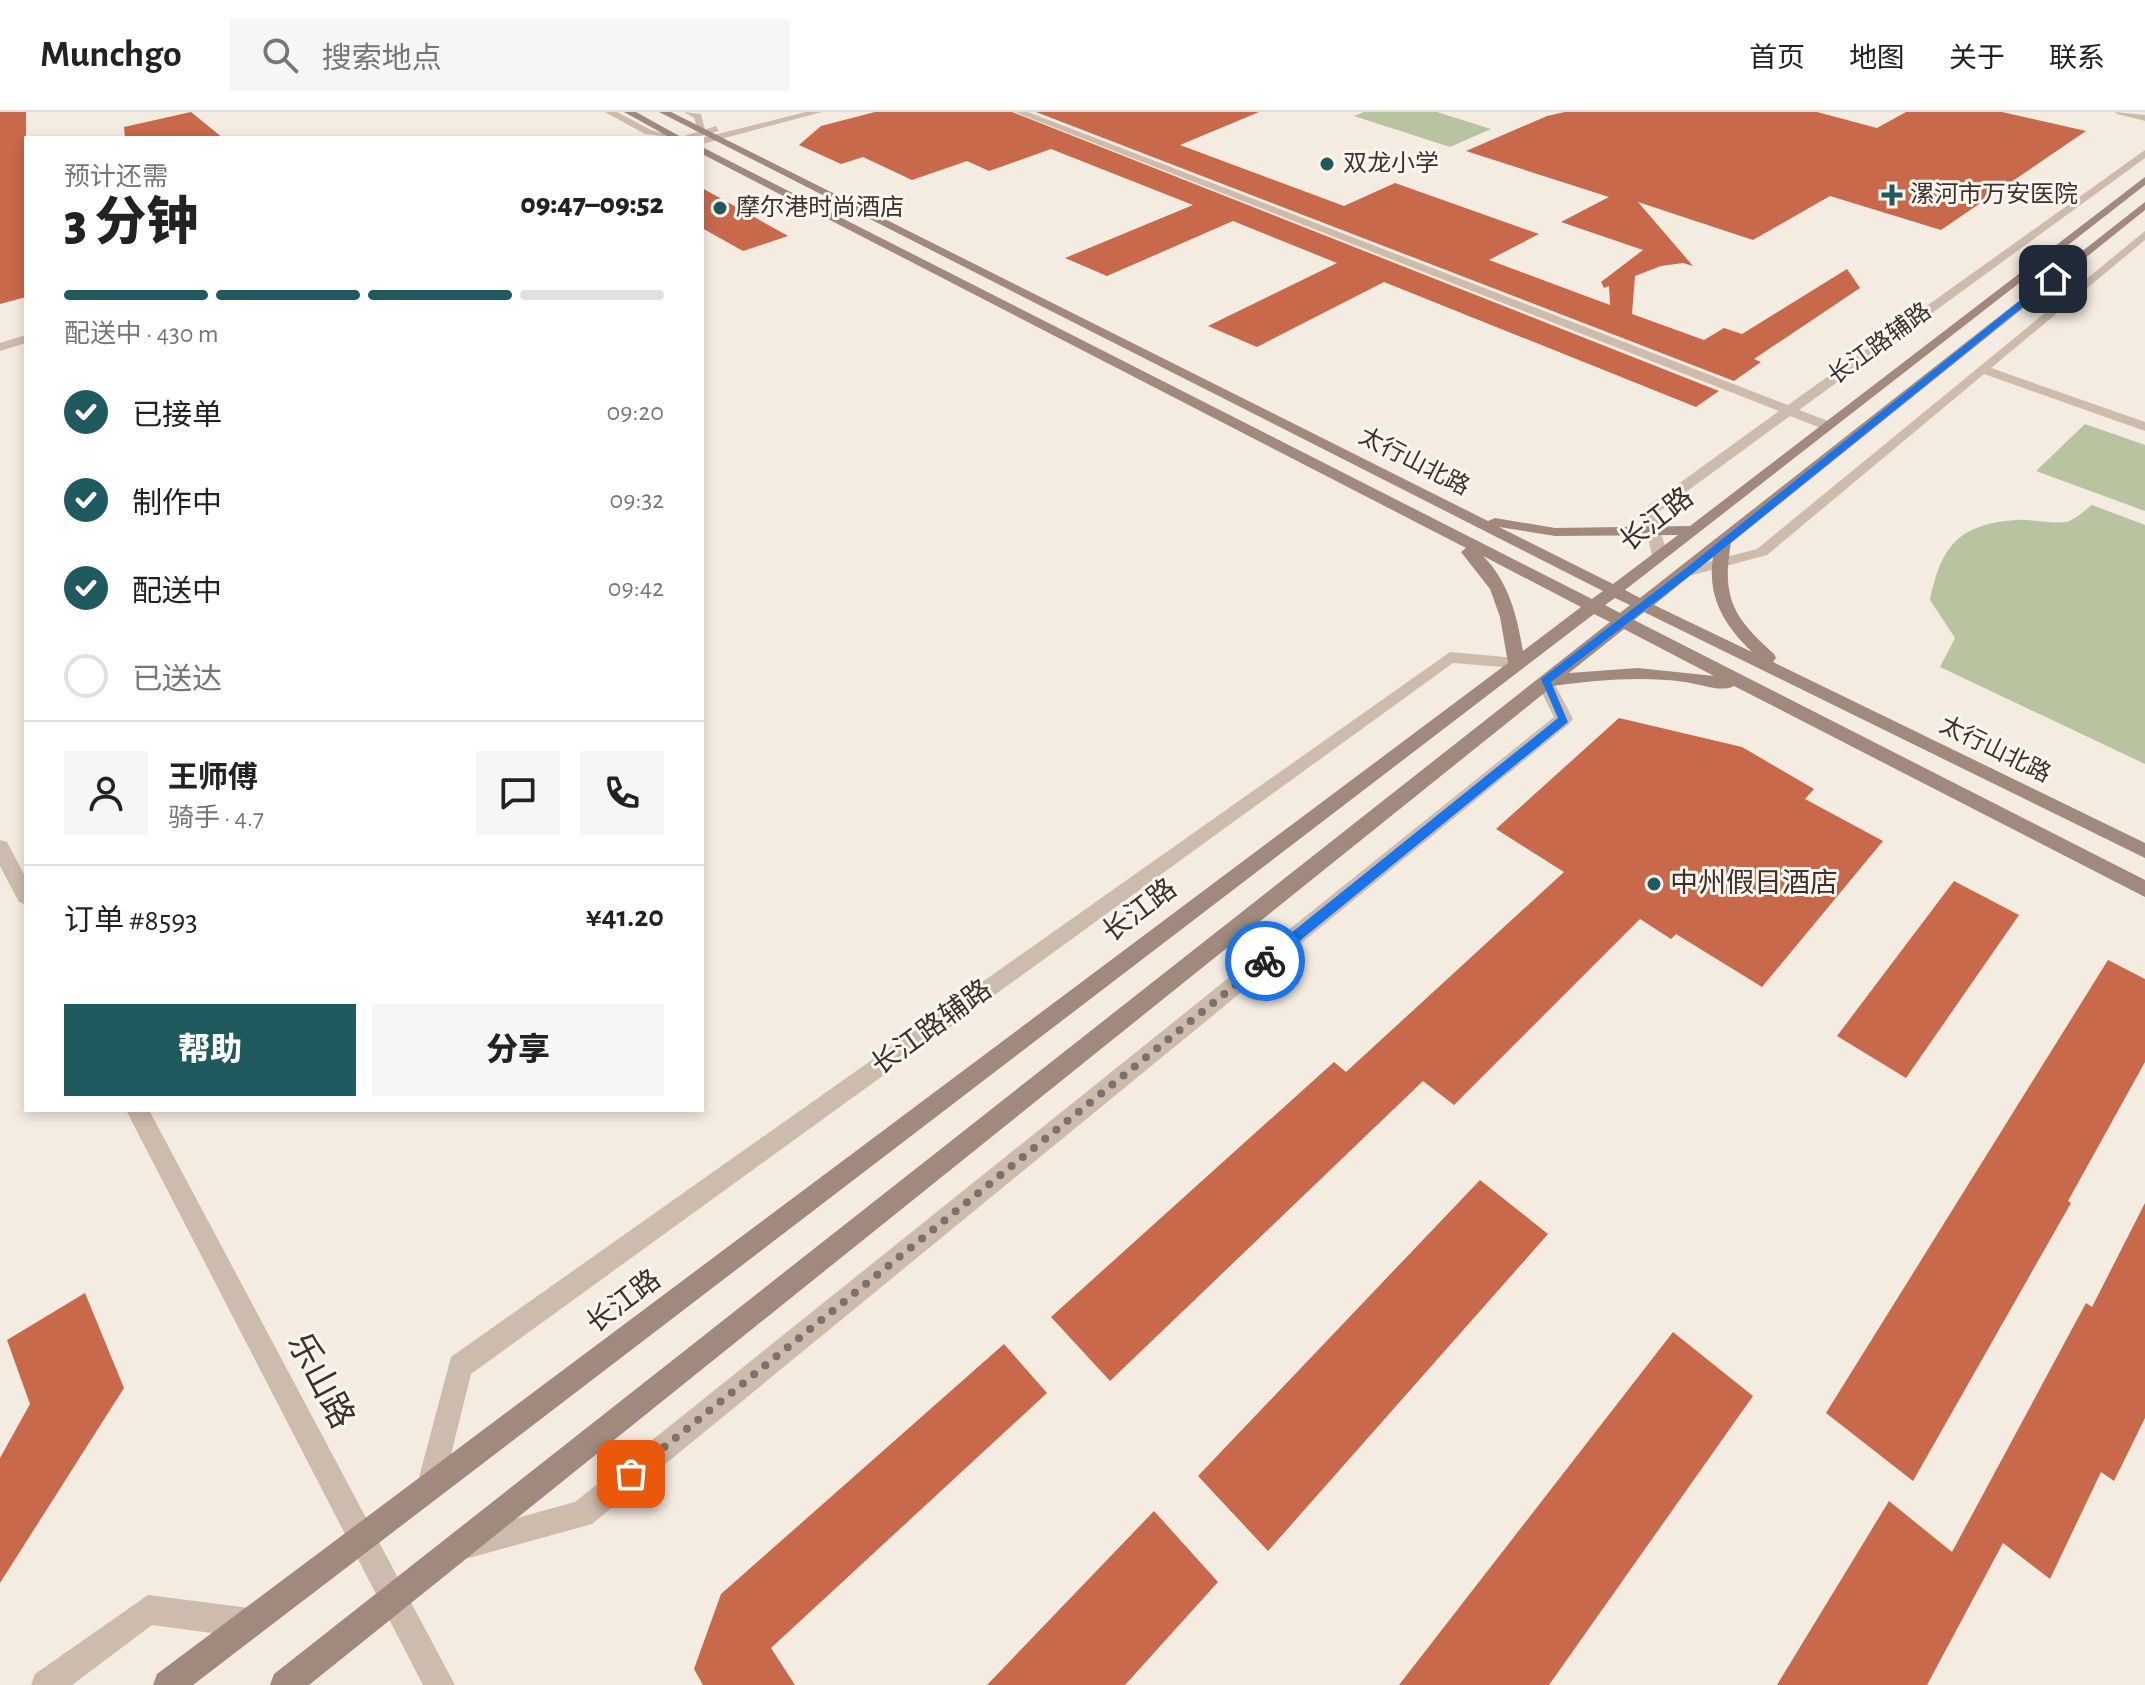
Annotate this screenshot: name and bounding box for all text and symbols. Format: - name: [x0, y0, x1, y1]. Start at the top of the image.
- search box: [230, 19, 790, 91]
- icon: search: [258, 33, 302, 77]
- text: Munchgo: [40, 36, 182, 74]
- text: 搜索地点: [322, 44, 442, 74]
- text: 首页: [1749, 45, 1805, 73]
- text: 地图: [1849, 45, 1905, 73]
- text: 关于: [1949, 45, 2005, 73]
- text: 联系: [2049, 45, 2105, 73]
- place label: 双龙小学: [1343, 150, 1439, 176]
- marker: 双龙小学: [1318, 155, 1336, 173]
- text: 预计还需: [64, 164, 168, 190]
- place label: 漯河市万安医院: [1910, 181, 2078, 207]
- marker: 漯河市万安医院: [1881, 184, 1903, 206]
- text: 09:47–09:52: [520, 189, 664, 219]
- place label: 摩尔港时尚酒店: [736, 194, 904, 220]
- text: 3 分钟: [64, 197, 198, 249]
- marker: 摩尔港时尚酒店: [711, 199, 729, 217]
- pin: [2019, 245, 2087, 313]
- icon: home: [2031, 257, 2075, 301]
- street label: 长江路辅路: [1823, 297, 1936, 389]
- text: 配送中 · 430 m: [64, 321, 219, 347]
- icon: check: [64, 390, 108, 434]
- text: 09:20: [607, 399, 664, 425]
- text: 已接单: [132, 401, 222, 431]
- street label: 太行山北路: [1355, 422, 1474, 500]
- icon: check: [64, 478, 108, 522]
- street label: 长江路: [1614, 482, 1699, 557]
- text: 09:32: [610, 487, 664, 513]
- text: 制作中: [132, 489, 222, 519]
- icon: check: [64, 566, 108, 610]
- text: 09:42: [608, 575, 664, 601]
- text: 配送中: [132, 577, 222, 607]
- text: 已送达: [132, 665, 222, 695]
- street label: 太行山北路: [1936, 711, 2055, 787]
- button: person: [64, 751, 148, 835]
- button: chat: [476, 751, 560, 835]
- button: phone: [580, 751, 664, 835]
- text: 王师傅: [168, 763, 258, 793]
- text: 骑手 · 4.7: [168, 805, 264, 831]
- place label: 中州假日酒店: [1670, 868, 1838, 898]
- street label: 长江路: [1097, 873, 1182, 947]
- marker: 中州假日酒店: [1645, 875, 1663, 893]
- text: ¥41.20: [586, 902, 664, 932]
- text: 订单 #8593: [64, 906, 198, 936]
- courier: [1225, 921, 1305, 1001]
- icon: bike: [1243, 939, 1287, 983]
- street label: 长江路辅路: [866, 974, 997, 1080]
- button: 帮助: [64, 1004, 356, 1096]
- button: 分享: [372, 1004, 664, 1096]
- street label: 长江路: [581, 1264, 666, 1338]
- street label: 乐山路: [281, 1327, 361, 1434]
- pin: [597, 1440, 665, 1508]
- icon: bag: [609, 1452, 653, 1496]

